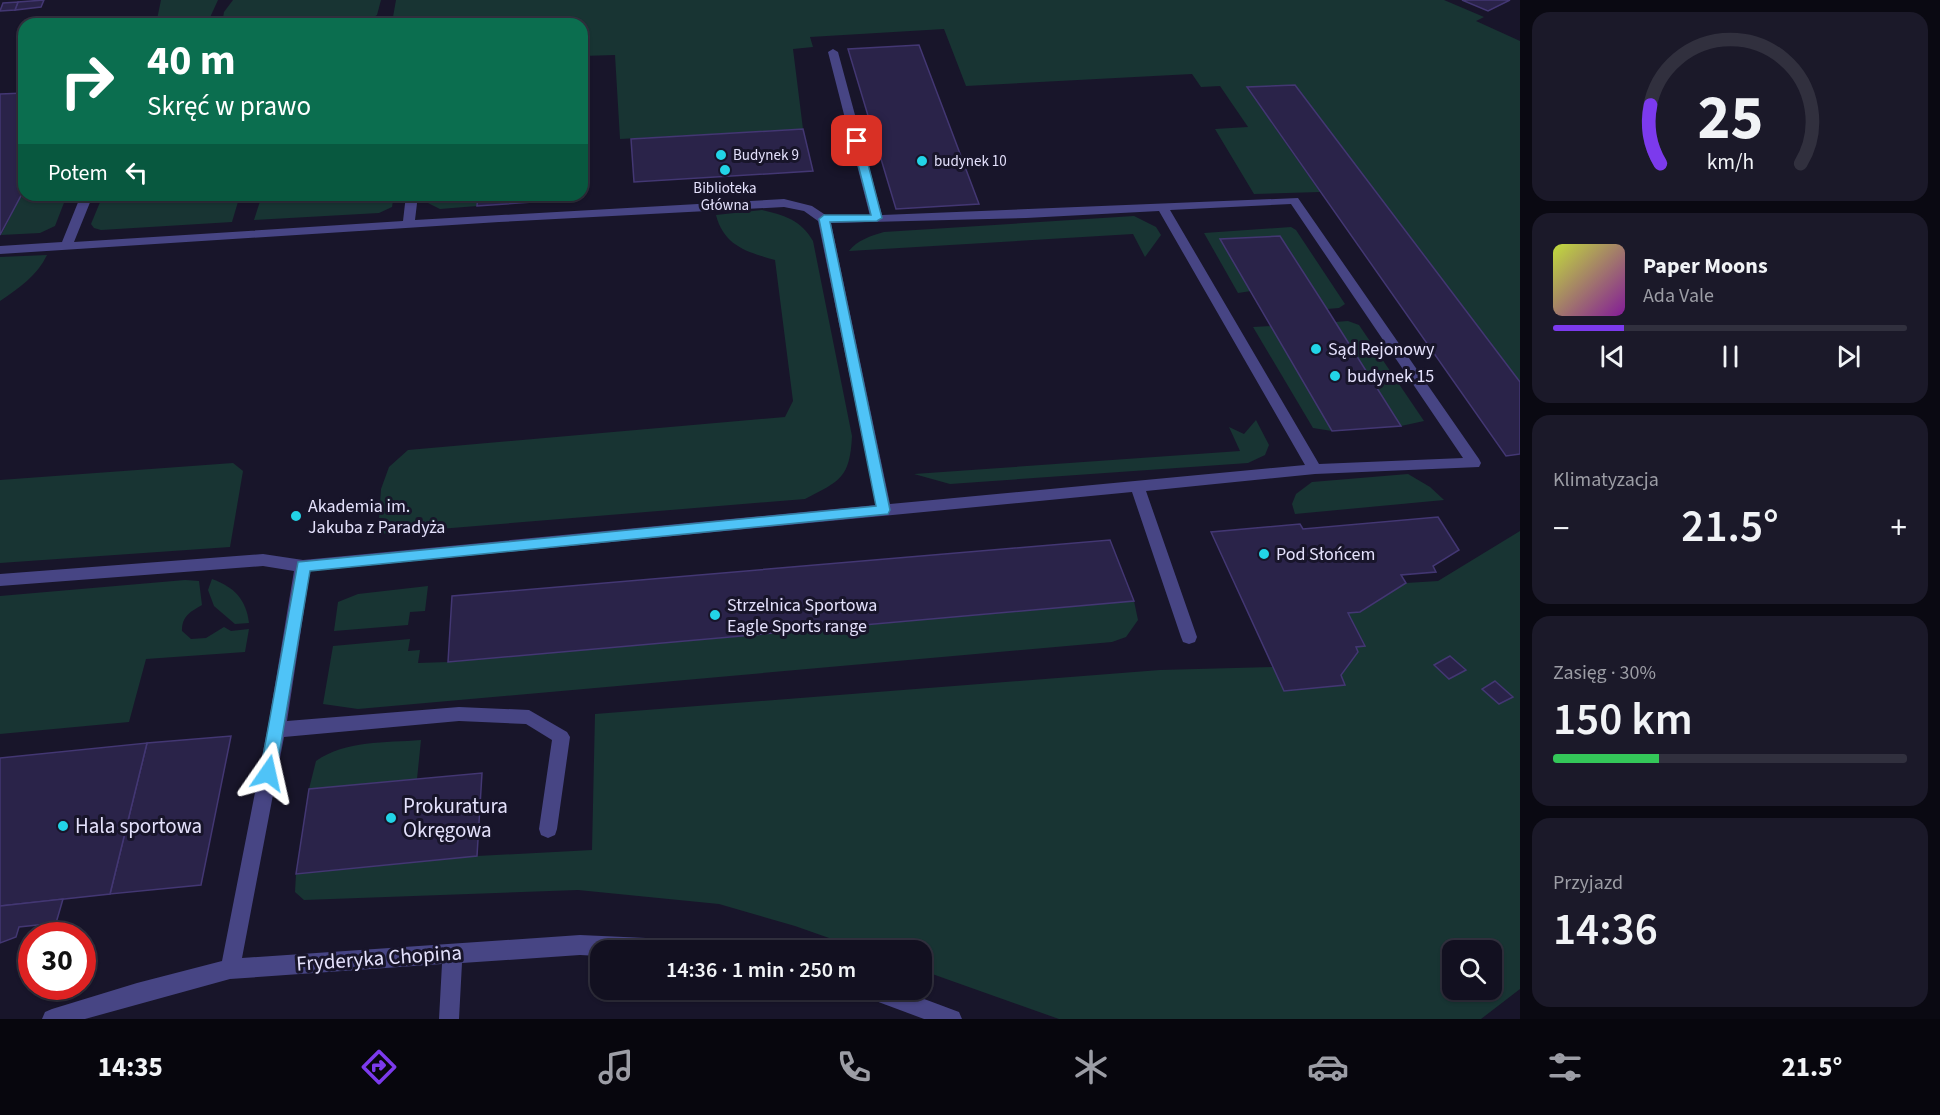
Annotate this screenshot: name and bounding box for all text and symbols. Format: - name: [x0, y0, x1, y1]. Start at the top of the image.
- text: 40 m: [147, 31, 236, 91]
- icon: right: [48, 42, 126, 120]
- text: 25: [1697, 74, 1763, 163]
- text: Skręć w prawo: [147, 87, 311, 126]
- pin: [831, 115, 882, 166]
- icon: arrive: [840, 124, 873, 157]
- place label: Budynek 9: [733, 145, 799, 166]
- text: km/h: [1706, 147, 1754, 178]
- marker: Budynek 9: [714, 148, 728, 162]
- place label: budynek 10: [934, 151, 1007, 172]
- marker: budynek 10: [915, 154, 929, 168]
- icon: left: [120, 156, 153, 189]
- text: Potem: [48, 157, 108, 189]
- marker: Biblioteka Główna: [718, 163, 732, 177]
- place label: Biblioteka Główna: [693, 178, 757, 216]
- text: Paper Moons: [1643, 250, 1768, 282]
- text: Ada Vale: [1643, 282, 1714, 310]
- place label: Sąd Rejonowy: [1328, 337, 1435, 362]
- icon: previous: [1596, 340, 1629, 373]
- icon: pause: [1714, 340, 1747, 373]
- icon: next: [1832, 340, 1865, 373]
- marker: Sąd Rejonowy: [1309, 342, 1323, 356]
- place label: budynek 15: [1347, 364, 1434, 389]
- marker: budynek 15: [1328, 369, 1342, 383]
- text: Klimatyzacja: [1553, 466, 1659, 494]
- place label: Akademia im. Jakuba z Paradyża: [308, 494, 445, 540]
- text: 21.5°: [1681, 495, 1779, 559]
- text: −: [1553, 505, 1569, 552]
- text: +: [1891, 505, 1907, 552]
- marker: Akademia im. Jakuba z Paradyża: [289, 509, 303, 523]
- place label: Pod Słońcem: [1276, 542, 1375, 567]
- marker: Pod Słońcem: [1257, 547, 1271, 561]
- place label: Strzelnica Sportowa Eagle Sports range: [727, 593, 877, 639]
- marker: Strzelnica Sportowa Eagle Sports range: [708, 608, 722, 622]
- text: Zasięg · 30%: [1553, 659, 1656, 687]
- text: 150 km: [1553, 688, 1693, 752]
- position arrow: [236, 741, 300, 805]
- place label: Prokuratura Okręgowa: [403, 791, 508, 845]
- place label: Hala sportowa: [75, 811, 202, 841]
- marker: Prokuratura Okręgowa: [384, 811, 398, 825]
- marker: Hala sportowa: [56, 819, 70, 833]
- text: Przyjazd: [1553, 869, 1623, 897]
- text: 14:36: [1553, 898, 1658, 962]
- speed limit sign: 30: [18, 922, 96, 1000]
- street label: Fryderyka Chopina: [295, 937, 463, 979]
- map controls: [1442, 940, 1502, 1000]
- button: search: [1442, 940, 1502, 1000]
- text: 14:36 · 1 min · 250 m: [666, 954, 856, 986]
- icon: directions: [358, 1046, 400, 1088]
- icon: music: [595, 1046, 637, 1088]
- icon: phone: [833, 1046, 875, 1088]
- icon: climate: [1070, 1046, 1112, 1088]
- icon: car: [1307, 1046, 1349, 1088]
- icon: filters: [1544, 1046, 1586, 1088]
- text: 14:35: [98, 1048, 163, 1087]
- text: 21.5°: [1782, 1048, 1842, 1087]

